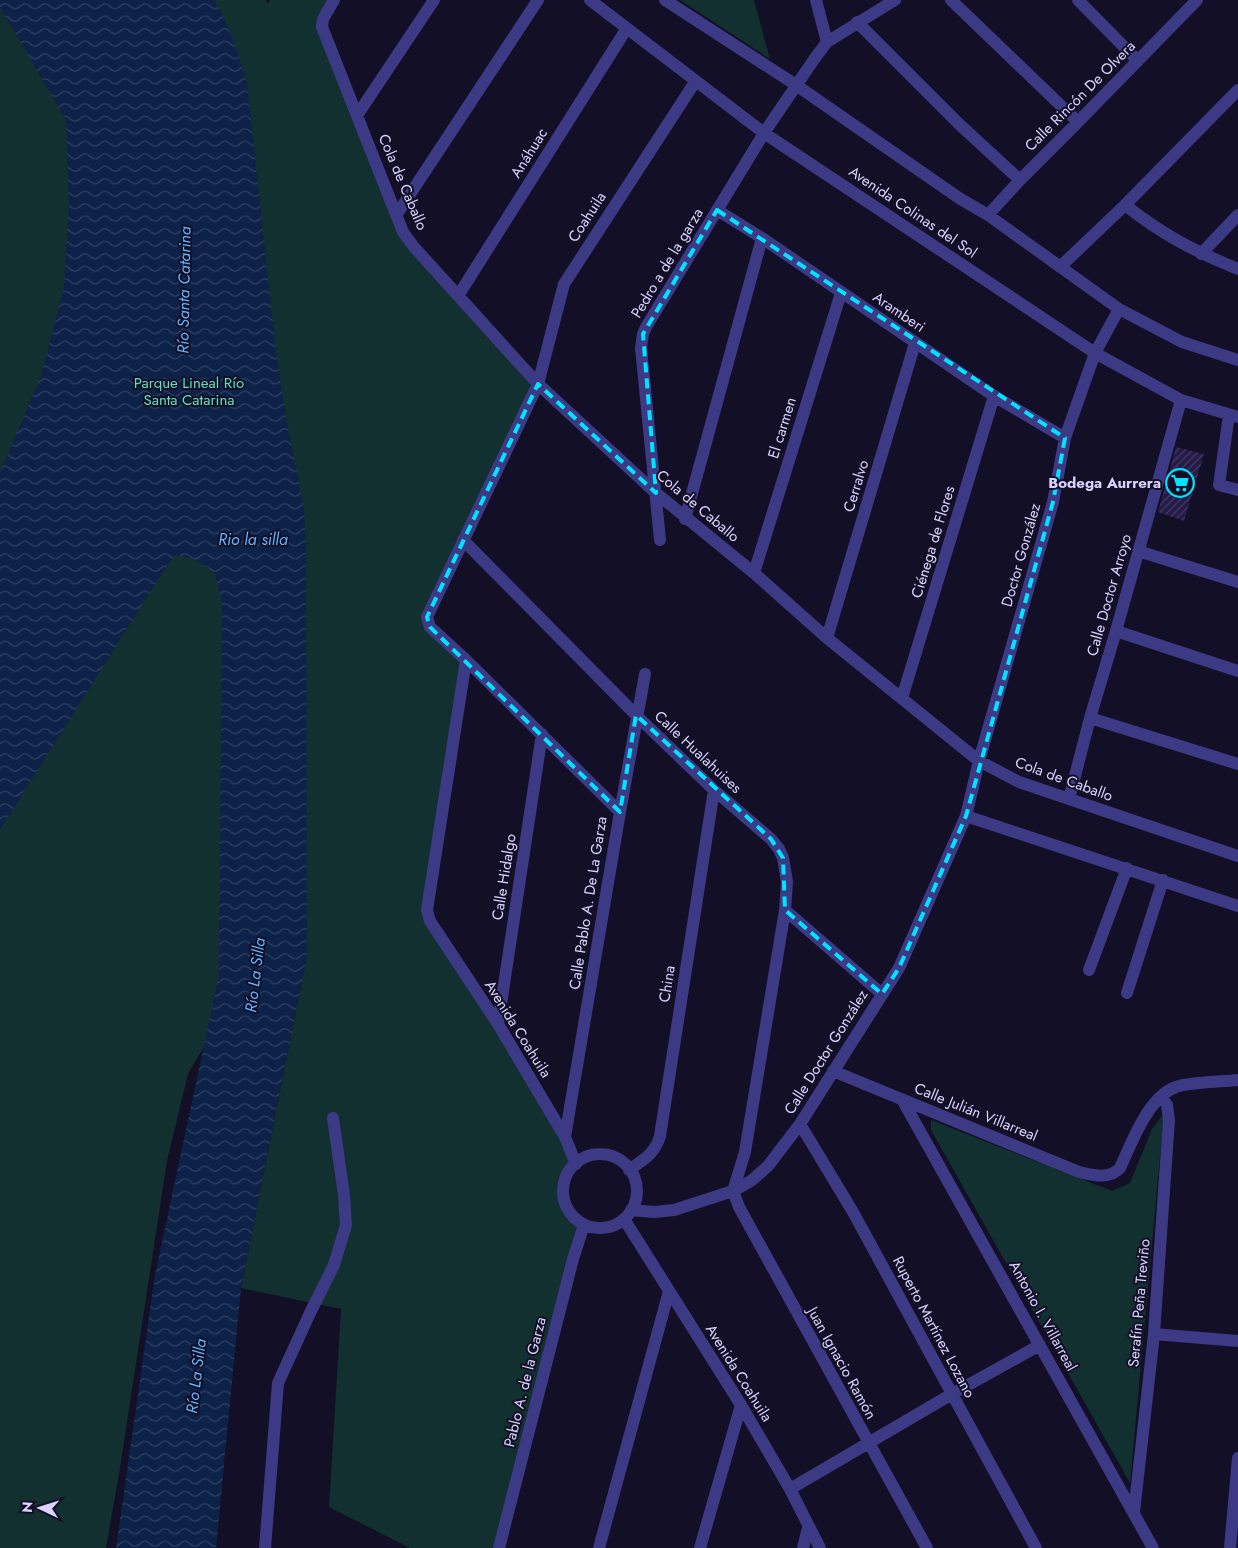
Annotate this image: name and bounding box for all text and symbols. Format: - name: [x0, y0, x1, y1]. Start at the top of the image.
- street label: Calle Rincón De Olvera: [1020, 36, 1140, 156]
- street label: Anáhuac: [505, 124, 553, 182]
- street label: Cola de Caballo: [373, 130, 433, 234]
- street label: Avenida Colinas del Sol: [844, 161, 982, 263]
- street label: Coahuila: [563, 188, 611, 246]
- street label: Pedro a de la garza: [625, 204, 709, 322]
- water label: Río Santa Catarina: [171, 226, 197, 354]
- street label: Aramberi: [868, 286, 930, 338]
- park label: Parque Lineal Río Santa Catarina: [134, 372, 244, 411]
- street label: El carmen: [762, 395, 802, 461]
- street label: Cerralvo: [838, 457, 874, 515]
- street label: Cola de Caballo: [652, 465, 744, 547]
- supermarket icon: Bodega Aurrera: [1165, 468, 1195, 498]
- place label: Bodega Aurrera: [1048, 472, 1161, 494]
- street label: Ciénega de Flores: [905, 483, 961, 601]
- street label: Doctor González: [996, 501, 1046, 609]
- water label: Rio la silla: [218, 528, 288, 551]
- street label: Calle Doctor Arroyo: [1081, 531, 1137, 659]
- street label: Calle Hualahuises: [649, 706, 747, 798]
- street label: Cola de Caballo: [1012, 751, 1116, 807]
- street label: Calle Pablo A. De La Garza: [563, 815, 613, 991]
- street label: Calle Hidalgo: [486, 832, 522, 922]
- water label: Río La Silla: [239, 936, 271, 1014]
- street label: China: [653, 964, 681, 1004]
- street label: Avenida Coahuila: [479, 976, 557, 1082]
- street label: Calle Doctor González: [779, 985, 873, 1119]
- street label: Calle Julián Villarreal: [911, 1077, 1041, 1147]
- street label: Serafín Peña Treviño: [1122, 1238, 1156, 1368]
- street label: Ruperto Martínez Lozano: [887, 1252, 981, 1402]
- street label: Antonio I. Villarreal: [1004, 1257, 1082, 1375]
- street label: Juan Ignacio Ramón: [801, 1301, 882, 1423]
- street label: Pablo A. de la Garza: [498, 1315, 552, 1449]
- street label: Avenida Coahuila: [700, 1320, 778, 1426]
- water label: Río La Silla: [180, 1337, 212, 1415]
- north arrow: [15, 1483, 65, 1533]
- text: N: [17, 1501, 37, 1513]

